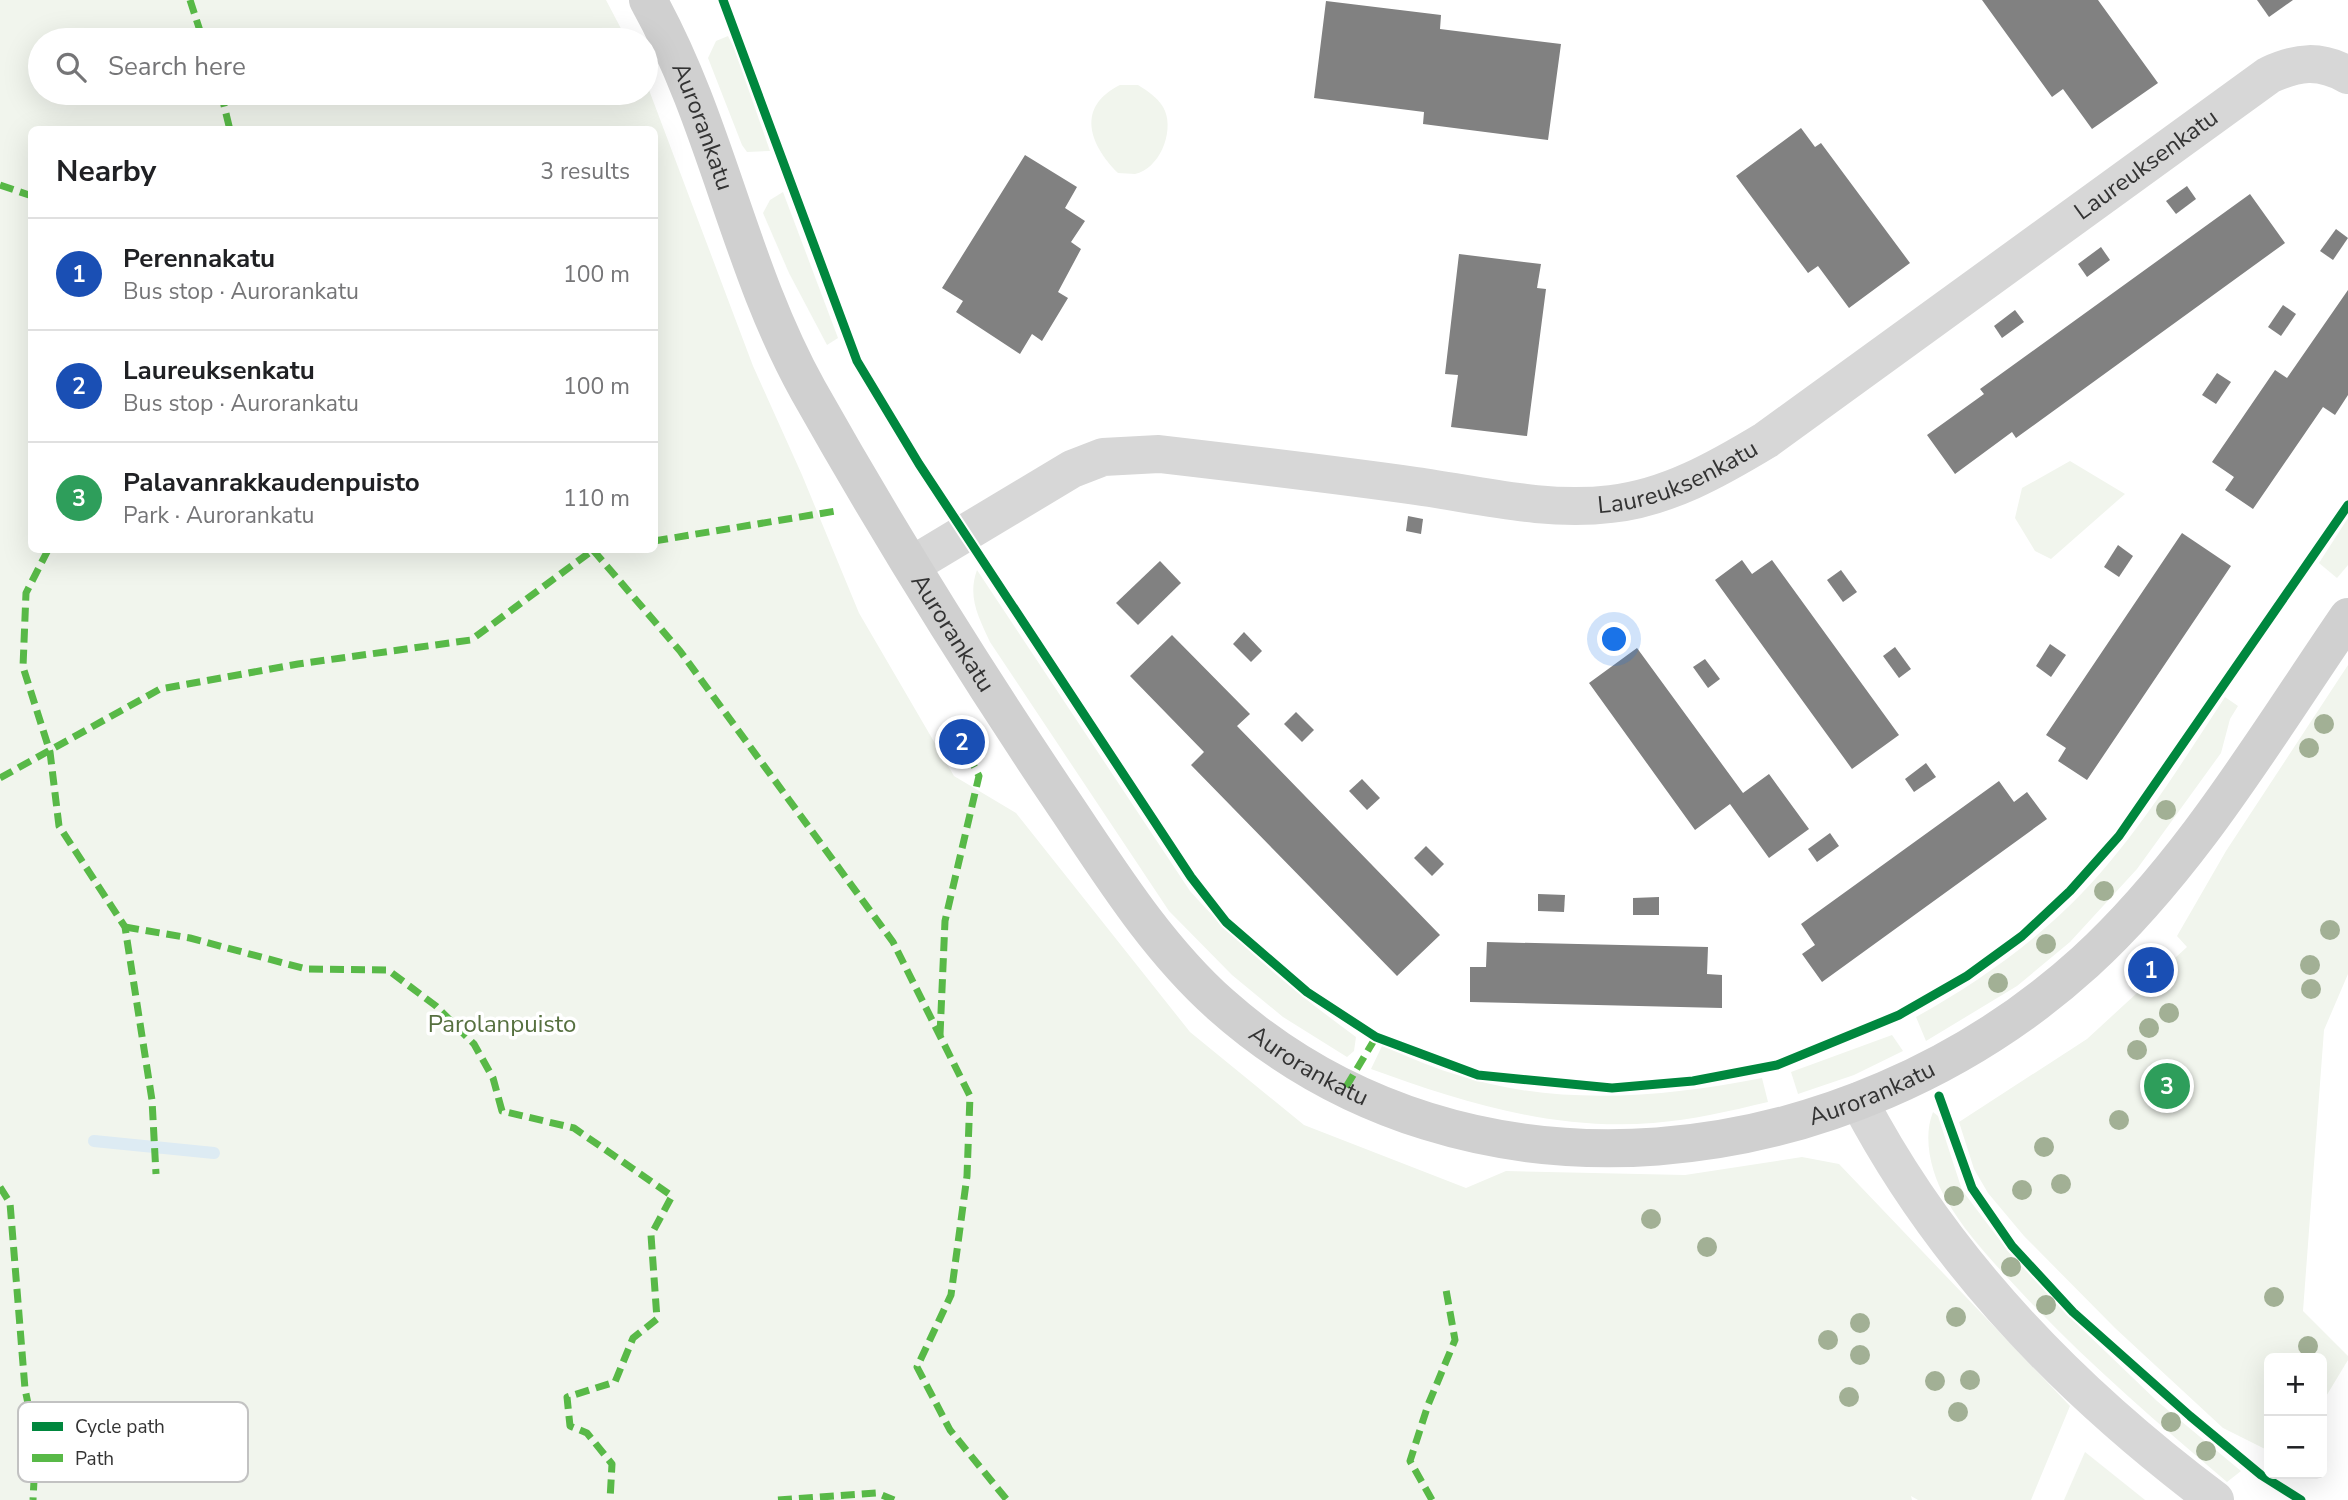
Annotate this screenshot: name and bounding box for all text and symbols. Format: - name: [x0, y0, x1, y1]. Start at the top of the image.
- search box: [28, 28, 658, 105]
- icon: search: [52, 48, 90, 86]
- text: Search here: [108, 49, 246, 84]
- street label: Aurorankatu: [664, 57, 741, 195]
- street label: Laureuksenkatu: [2068, 101, 2224, 227]
- text: Nearby: [56, 151, 156, 192]
- text: 3 results: [540, 156, 630, 187]
- text: Perennakatu: [123, 241, 275, 276]
- text: 1: [72, 259, 86, 290]
- text: 100 m: [563, 259, 630, 290]
- text: Bus stop · Aurorankatu: [123, 276, 359, 307]
- text: Laureuksenkatu: [123, 353, 315, 388]
- text: 2: [72, 371, 86, 402]
- text: 100 m: [563, 371, 630, 402]
- text: Bus stop · Aurorankatu: [123, 388, 359, 419]
- street label: Laureuksenkatu: [1596, 433, 1764, 521]
- text: Palavanrakkaudenpuisto: [123, 465, 420, 500]
- text: 3: [72, 483, 86, 514]
- text: 110 m: [563, 483, 630, 514]
- text: Park · Aurorankatu: [123, 500, 314, 531]
- street label: Aurorankatu: [904, 568, 1002, 698]
- your location: [1597, 622, 1631, 656]
- pin: 2: [939, 716, 985, 768]
- pin: 1: [2128, 944, 2174, 996]
- park label: Parolanpuisto: [428, 1008, 576, 1040]
- street label: Aurorankatu: [1242, 1018, 1374, 1113]
- street label: Aurorankatu: [1804, 1053, 1941, 1133]
- pin: 3: [2144, 1060, 2190, 1112]
- map controls: [2264, 1353, 2327, 1479]
- button: +: [2264, 1353, 2327, 1416]
- legend: [18, 1402, 248, 1482]
- text: Cycle path: [75, 1414, 165, 1440]
- button: −: [2264, 1416, 2327, 1479]
- text: Path: [75, 1446, 114, 1472]

